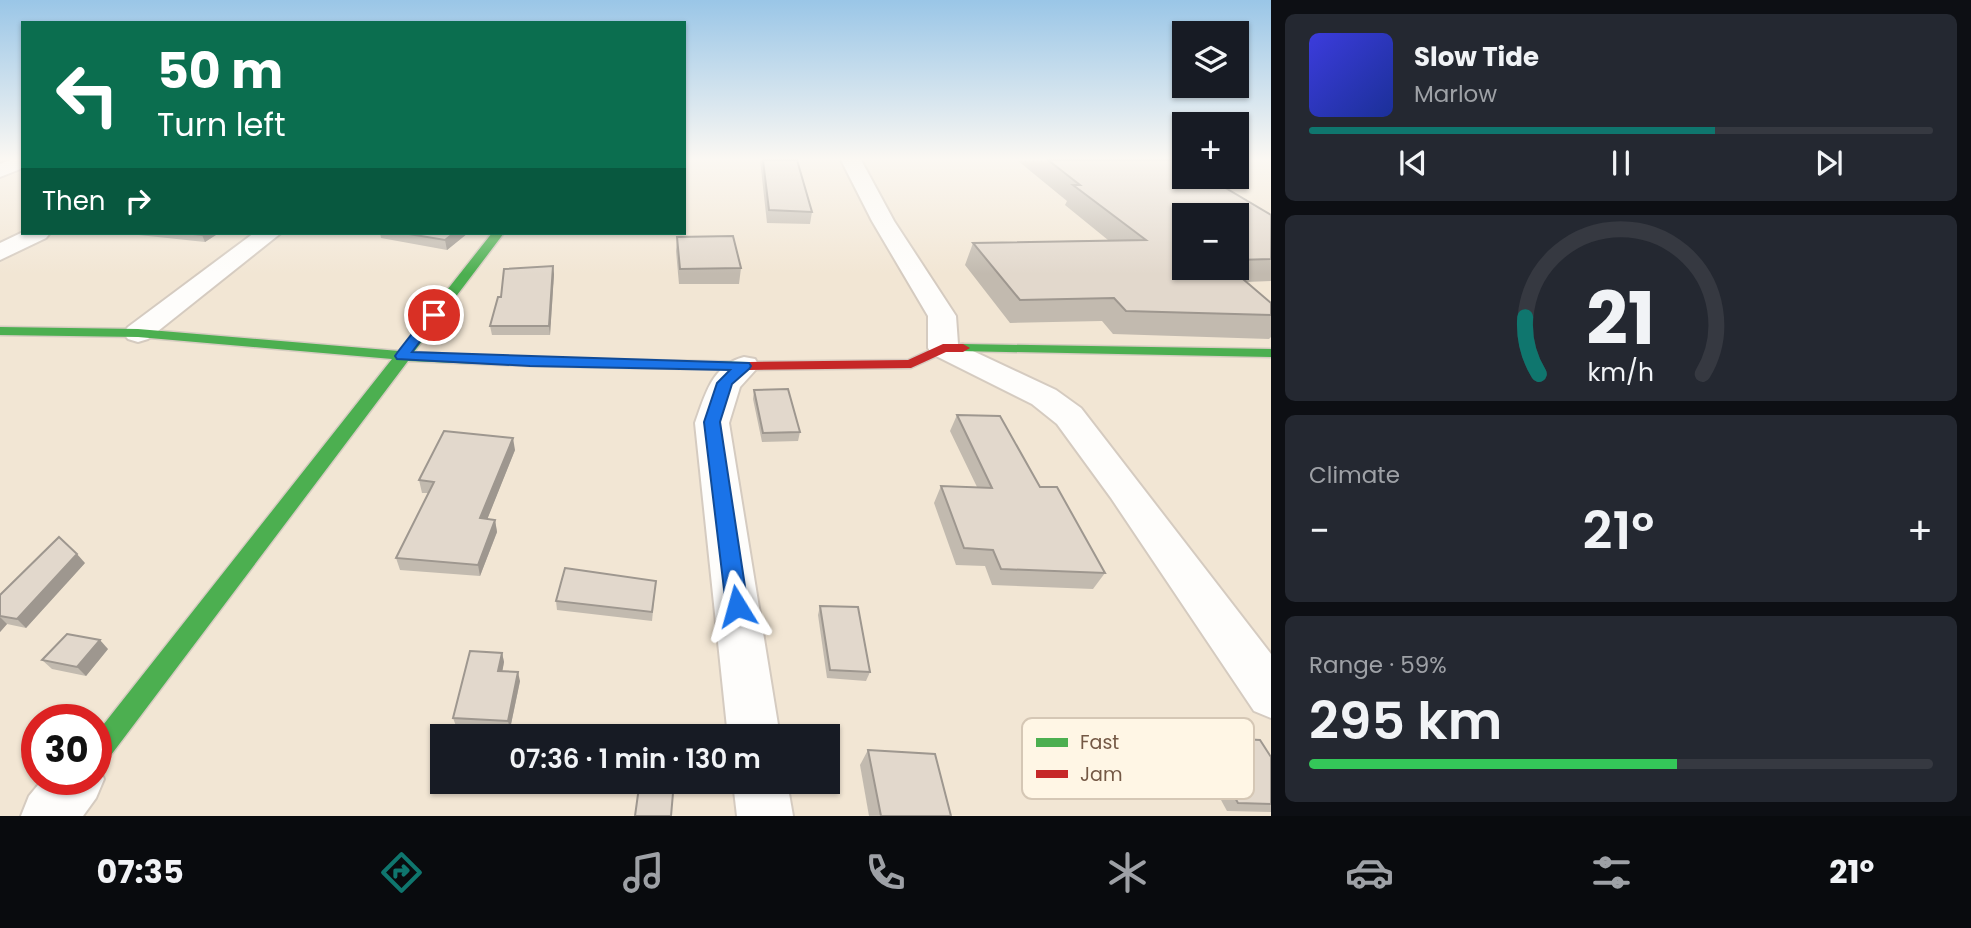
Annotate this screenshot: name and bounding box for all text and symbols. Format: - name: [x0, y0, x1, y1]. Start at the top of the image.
- map controls: [1172, 21, 1249, 280]
- button: layers: [1172, 21, 1249, 98]
- text: 50 m: [157, 37, 283, 105]
- text: Slow Tide: [1414, 39, 1539, 75]
- icon: left: [42, 49, 133, 140]
- text: Marlow: [1414, 78, 1497, 110]
- text: Turn left: [157, 102, 286, 147]
- button: +: [1172, 112, 1249, 189]
- icon: previous: [1394, 144, 1432, 182]
- icon: pause: [1602, 144, 1640, 182]
- icon: next: [1810, 144, 1848, 182]
- icon: right: [119, 182, 157, 220]
- text: Then: [42, 183, 105, 219]
- button: −: [1172, 203, 1249, 280]
- text: 21: [1587, 268, 1655, 369]
- pin: [404, 285, 464, 345]
- icon: arrive: [415, 296, 453, 334]
- text: km/h: [1588, 355, 1654, 390]
- text: Climate: [1309, 459, 1400, 491]
- text: 21°: [1583, 494, 1654, 567]
- text: −: [1309, 504, 1330, 557]
- text: +: [1907, 504, 1933, 557]
- position arrow: [700, 569, 774, 643]
- text: Range · 59%: [1309, 649, 1447, 681]
- text: 295 km: [1309, 684, 1502, 757]
- speed limit sign: 30: [21, 704, 112, 795]
- legend: [1022, 718, 1254, 799]
- text: Fast: [1080, 729, 1119, 756]
- text: 07:36 · 1 min · 130 m: [509, 741, 761, 777]
- text: Jam: [1080, 761, 1122, 788]
- icon: directions: [377, 848, 426, 897]
- icon: music: [619, 848, 668, 897]
- icon: phone: [861, 848, 910, 897]
- icon: climate: [1103, 848, 1152, 897]
- icon: car: [1345, 848, 1394, 897]
- icon: filters: [1587, 848, 1636, 897]
- text: 07:35: [97, 849, 184, 894]
- text: 21°: [1829, 849, 1874, 894]

